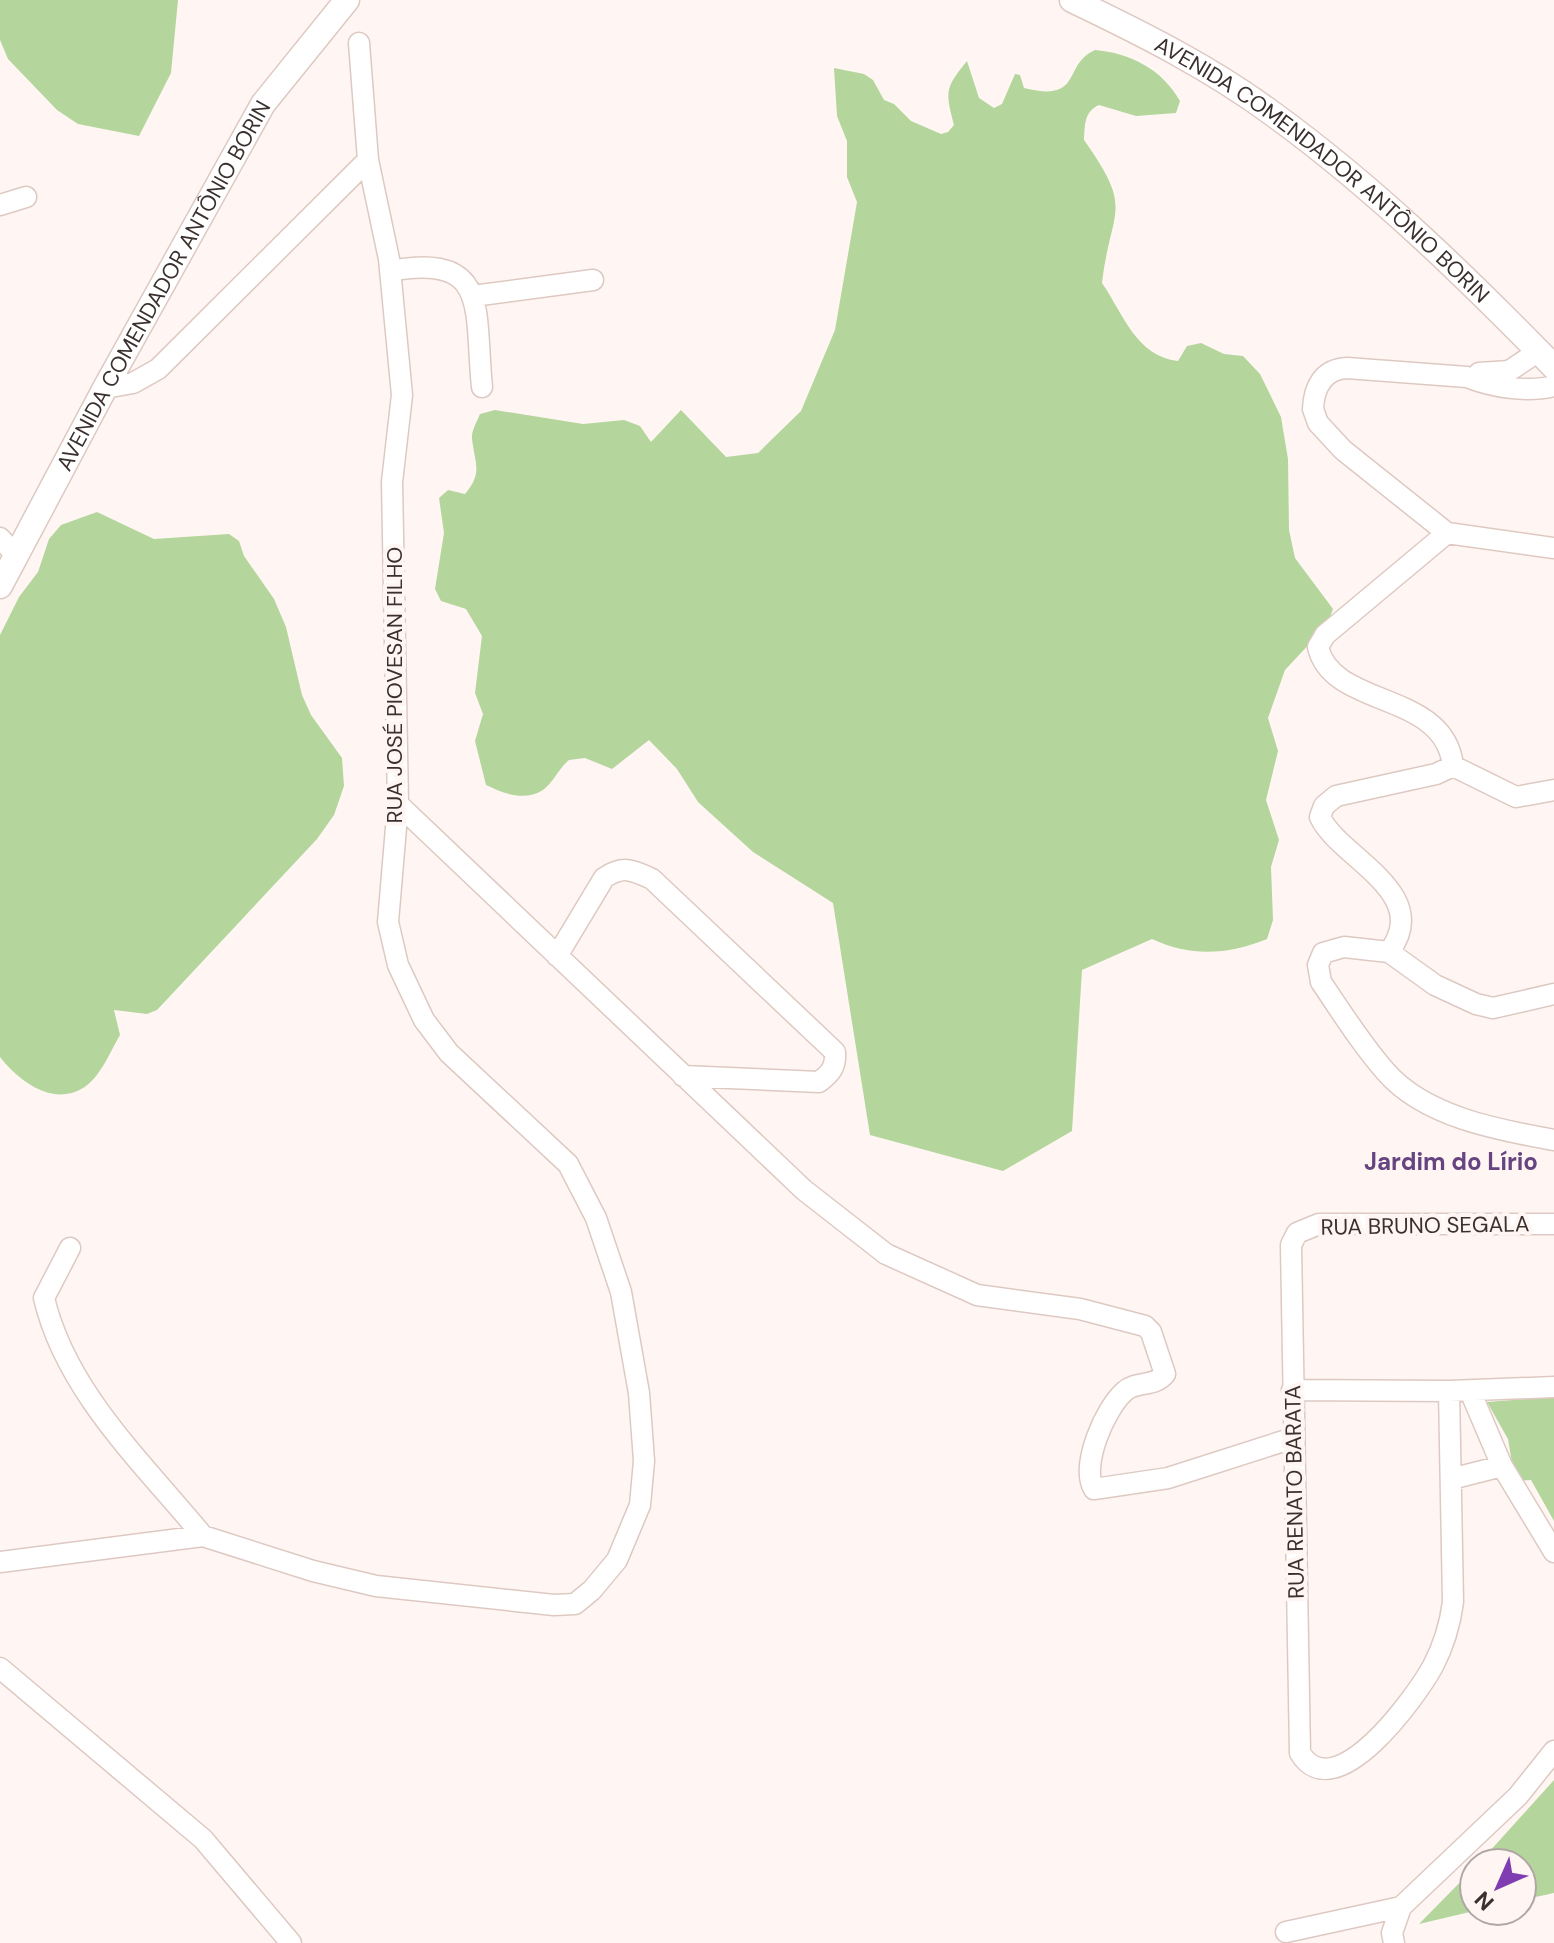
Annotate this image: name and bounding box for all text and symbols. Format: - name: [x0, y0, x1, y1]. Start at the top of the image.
- street label: AVENIDA COMENDADOR ANTÔNIO BORIN: [1150, 30, 1496, 309]
- street label: AVENIDA COMENDADOR ANTÔNIO BORIN: [50, 95, 277, 476]
- street label: RUA JOSÉ PIOVESAN FILHO: [380, 547, 409, 823]
- district label: Jardim do Lírio: [1364, 1146, 1538, 1177]
- street label: RUA BRUNO SEGALA: [1320, 1209, 1530, 1242]
- street label: RUA RENATO BARATA: [1278, 1385, 1311, 1599]
- north arrow: [1458, 1847, 1538, 1927]
- text: N: [1468, 1885, 1500, 1917]

